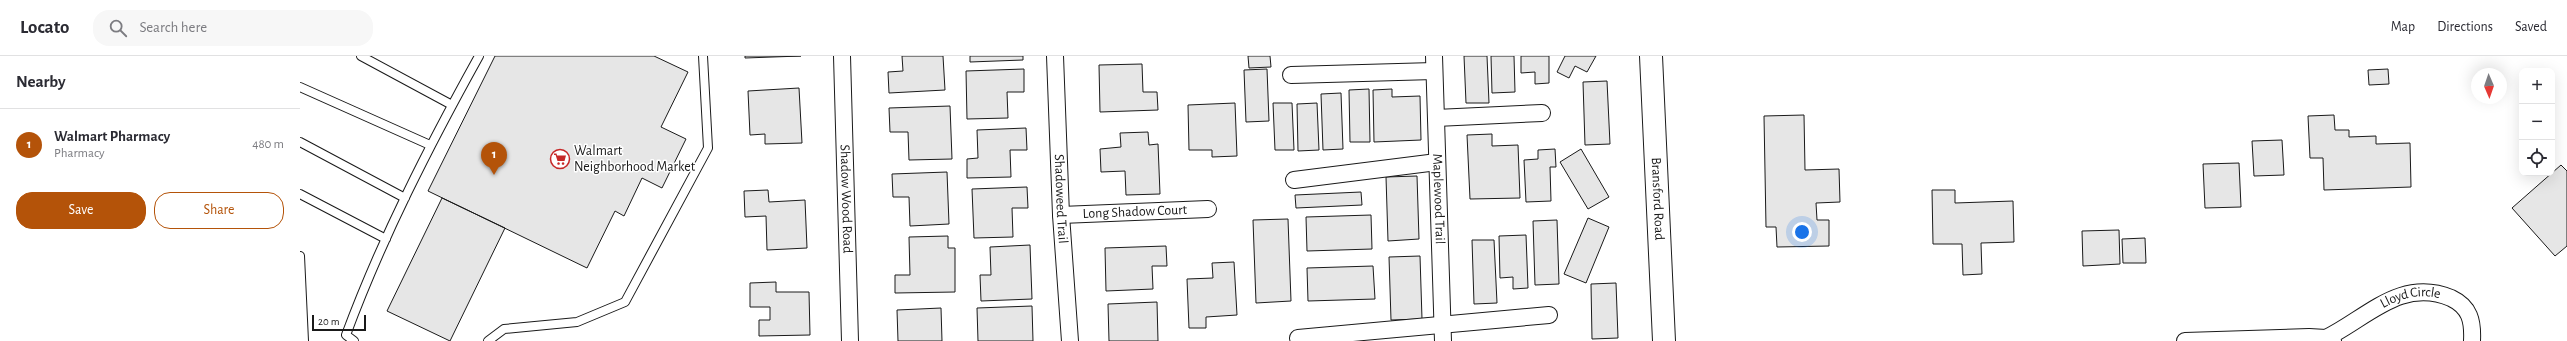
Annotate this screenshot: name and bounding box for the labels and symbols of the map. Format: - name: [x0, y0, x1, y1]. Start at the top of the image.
- north arrow: [2471, 68, 2507, 104]
- pin: 1: [481, 142, 507, 175]
- place label: Walmart Neighborhood Market: [574, 144, 696, 174]
- street label: Shadow Wood Road: [837, 144, 855, 254]
- supermarket icon: Walmart Neighborhood Market: [549, 148, 571, 170]
- street label: Maplewood Trail: [1430, 153, 1447, 244]
- street label: Shadoweed Trail: [1052, 154, 1070, 244]
- street label: Bransford Road: [1649, 157, 1666, 241]
- street label: Long Shadow Court: [1082, 203, 1188, 221]
- your location: [1792, 222, 1812, 242]
- street label: Lloyd Circle: [2378, 285, 2442, 311]
- scale bar: [312, 313, 366, 332]

